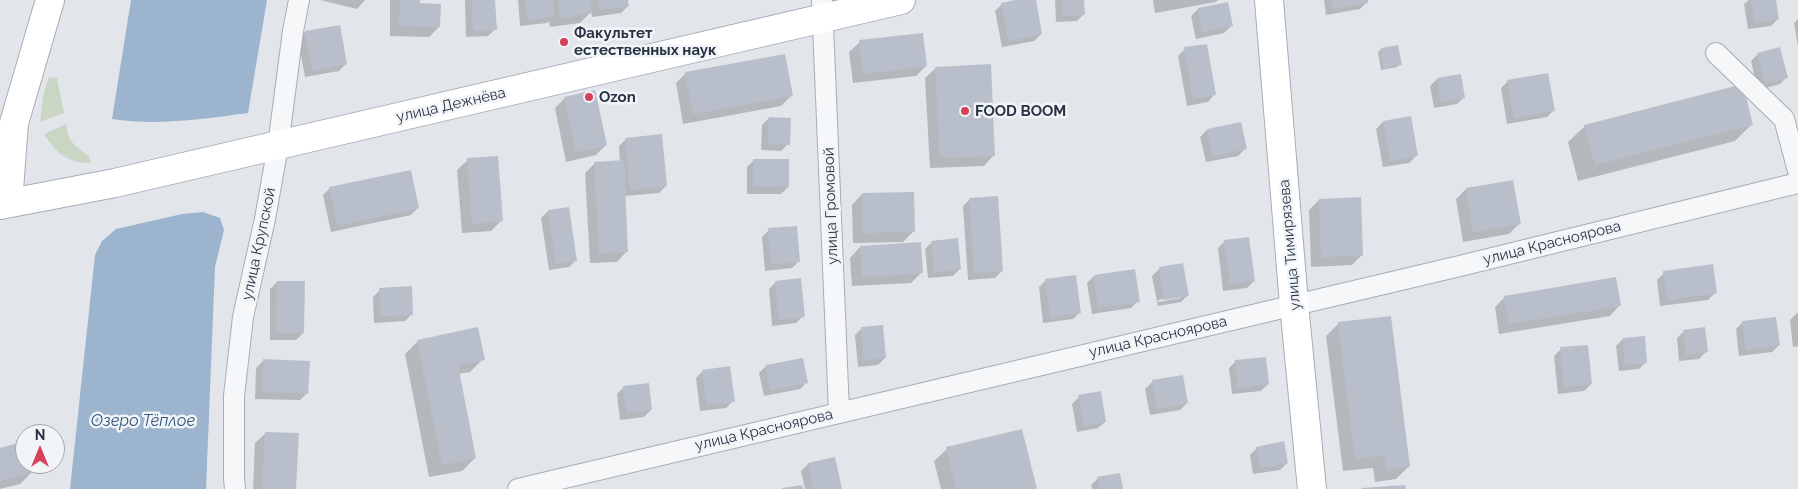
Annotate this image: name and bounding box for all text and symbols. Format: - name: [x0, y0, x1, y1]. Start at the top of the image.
- place label: Факультет естественных наук: [574, 24, 716, 59]
- marker: Факультет естественных наук: [558, 36, 570, 48]
- street label: улица Дежнёва: [394, 84, 508, 126]
- place label: Ozon: [599, 88, 636, 106]
- marker: Ozon: [583, 91, 595, 103]
- place label: FOOD BOOM: [975, 102, 1066, 120]
- marker: FOOD BOOM: [959, 105, 971, 117]
- street label: улица Громовой: [820, 147, 842, 265]
- street label: улица Тимирязева: [1275, 179, 1305, 311]
- street label: улица Крупской: [238, 186, 280, 302]
- street label: улица Красноярова: [1481, 217, 1623, 269]
- street label: улица Красноярова: [1087, 312, 1229, 362]
- street label: улица Красноярова: [693, 405, 835, 455]
- water label: Озеро Тёплое: [91, 411, 195, 431]
- north arrow: [15, 424, 65, 474]
- text: N: [35, 427, 45, 443]

